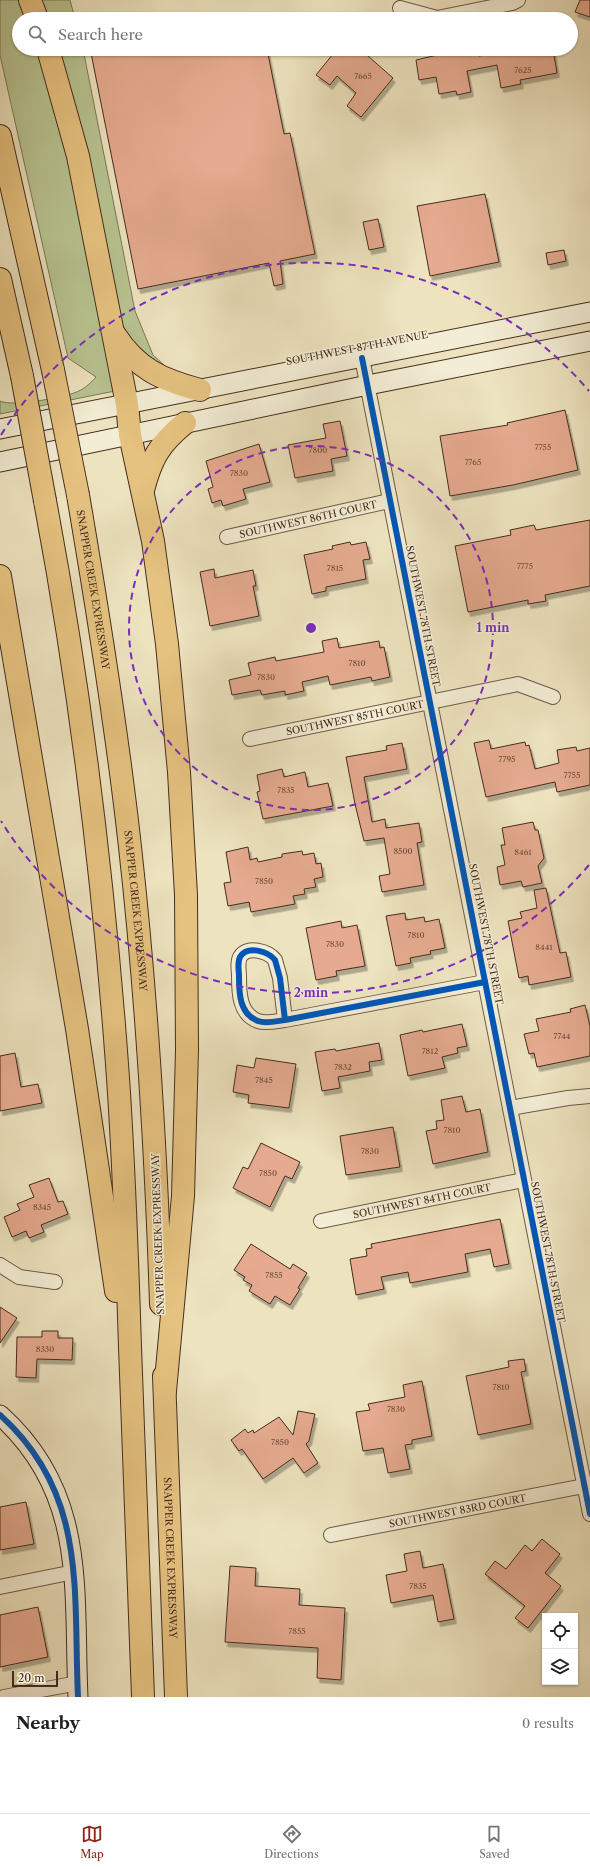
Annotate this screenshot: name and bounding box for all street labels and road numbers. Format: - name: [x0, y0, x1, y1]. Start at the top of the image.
- street label: SOUTHWEST 87TH AVENUE: [285, 328, 429, 368]
- street label: SOUTHWEST 86TH COURT: [238, 497, 378, 541]
- street label: SNAPPER CREEK EXPRESSWAY: [74, 509, 113, 671]
- street label: SOUTHWEST 78TH STREET: [403, 544, 443, 688]
- street label: SOUTHWEST 85TH COURT: [285, 697, 425, 738]
- street label: SNAPPER CREEK EXPRESSWAY: [122, 830, 150, 993]
- street label: SOUTHWEST 78TH STREET: [466, 862, 506, 1006]
- street label: SNAPPER CREEK EXPRESSWAY: [149, 1152, 167, 1315]
- street label: SOUTHWEST 84TH COURT: [352, 1180, 493, 1221]
- street label: SOUTHWEST 78TH STREET: [528, 1180, 568, 1324]
- street label: SNAPPER CREEK EXPRESSWAY: [161, 1477, 180, 1640]
- street label: SOUTHWEST 83RD COURT: [388, 1491, 528, 1530]

